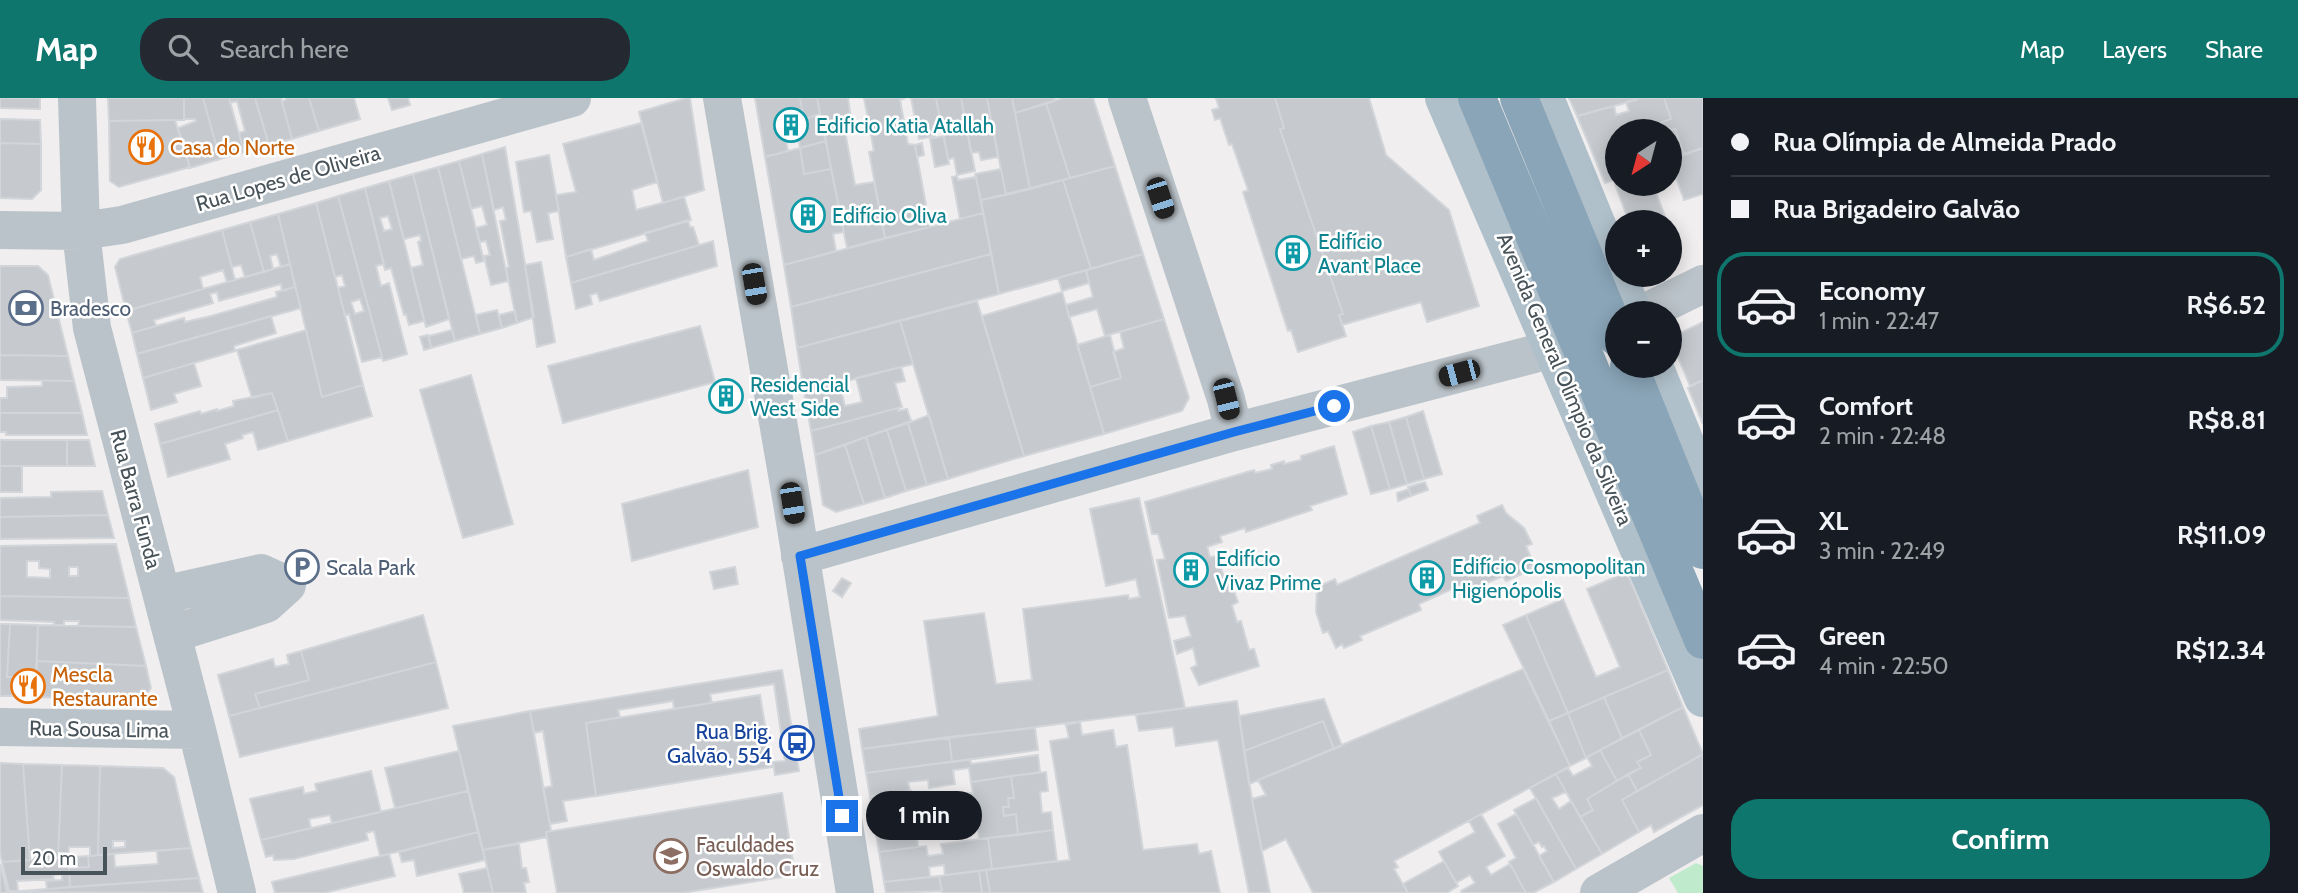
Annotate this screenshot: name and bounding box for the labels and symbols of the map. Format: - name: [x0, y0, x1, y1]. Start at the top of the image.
- building icon: Edificio Katia Atallah: [772, 106, 810, 144]
- place label: Edificio Katia Atallah: [816, 113, 994, 138]
- north arrow: [1605, 119, 1682, 196]
- restaurant icon: Casa do Norte: [127, 128, 165, 166]
- place label: Casa do Norte: [170, 135, 295, 160]
- street label: Rua Lopes de Oliveira: [193, 140, 383, 216]
- car: [1144, 175, 1177, 221]
- building icon: Edifício Oliva: [789, 196, 827, 234]
- place label: Edifício Oliva: [832, 203, 947, 228]
- place label: Edifício Avant Place: [1318, 229, 1421, 278]
- street label: Avenida General Olímpio da Silveira: [1492, 229, 1638, 529]
- building icon: Edifício Avant Place: [1274, 234, 1312, 272]
- car: [741, 261, 768, 307]
- bank icon: Bradesco: [7, 289, 45, 327]
- place label: Bradesco: [50, 296, 131, 321]
- car: [1436, 357, 1483, 389]
- place label: Residencial West Side: [750, 372, 849, 421]
- car: [1211, 376, 1242, 422]
- building icon: Residencial West Side: [707, 377, 745, 415]
- route start: [1318, 390, 1350, 422]
- street label: Rua Barra Funda: [105, 426, 167, 572]
- car: [779, 481, 806, 525]
- place label: Edifício Vivaz Prime: [1216, 546, 1321, 595]
- parking icon: Scala Park: [283, 548, 321, 586]
- building icon: Edifício Vivaz Prime: [1172, 551, 1210, 589]
- place label: Edifício Cosmopolitan Higienópolis: [1452, 554, 1645, 603]
- place label: Scala Park: [326, 555, 416, 580]
- building icon: Edifício Cosmopolitan Higienópolis: [1408, 559, 1446, 597]
- place label: Mescla Restaurante: [52, 662, 158, 711]
- restaurant icon: Mescla Restaurante: [9, 667, 47, 705]
- street label: Rua Sousa Lima: [29, 715, 169, 743]
- place label: Rua Brig. Galvão, 554: [667, 719, 772, 768]
- bus stop icon: Rua Brig. Galvão, 554: [778, 724, 816, 762]
- callout: 1 min: [866, 792, 982, 840]
- route end: [826, 800, 858, 832]
- place label: Faculdades Oswaldo Cruz: [696, 832, 819, 881]
- school or university icon: Faculdades Oswaldo Cruz: [652, 837, 690, 875]
- scale bar: [21, 844, 107, 876]

